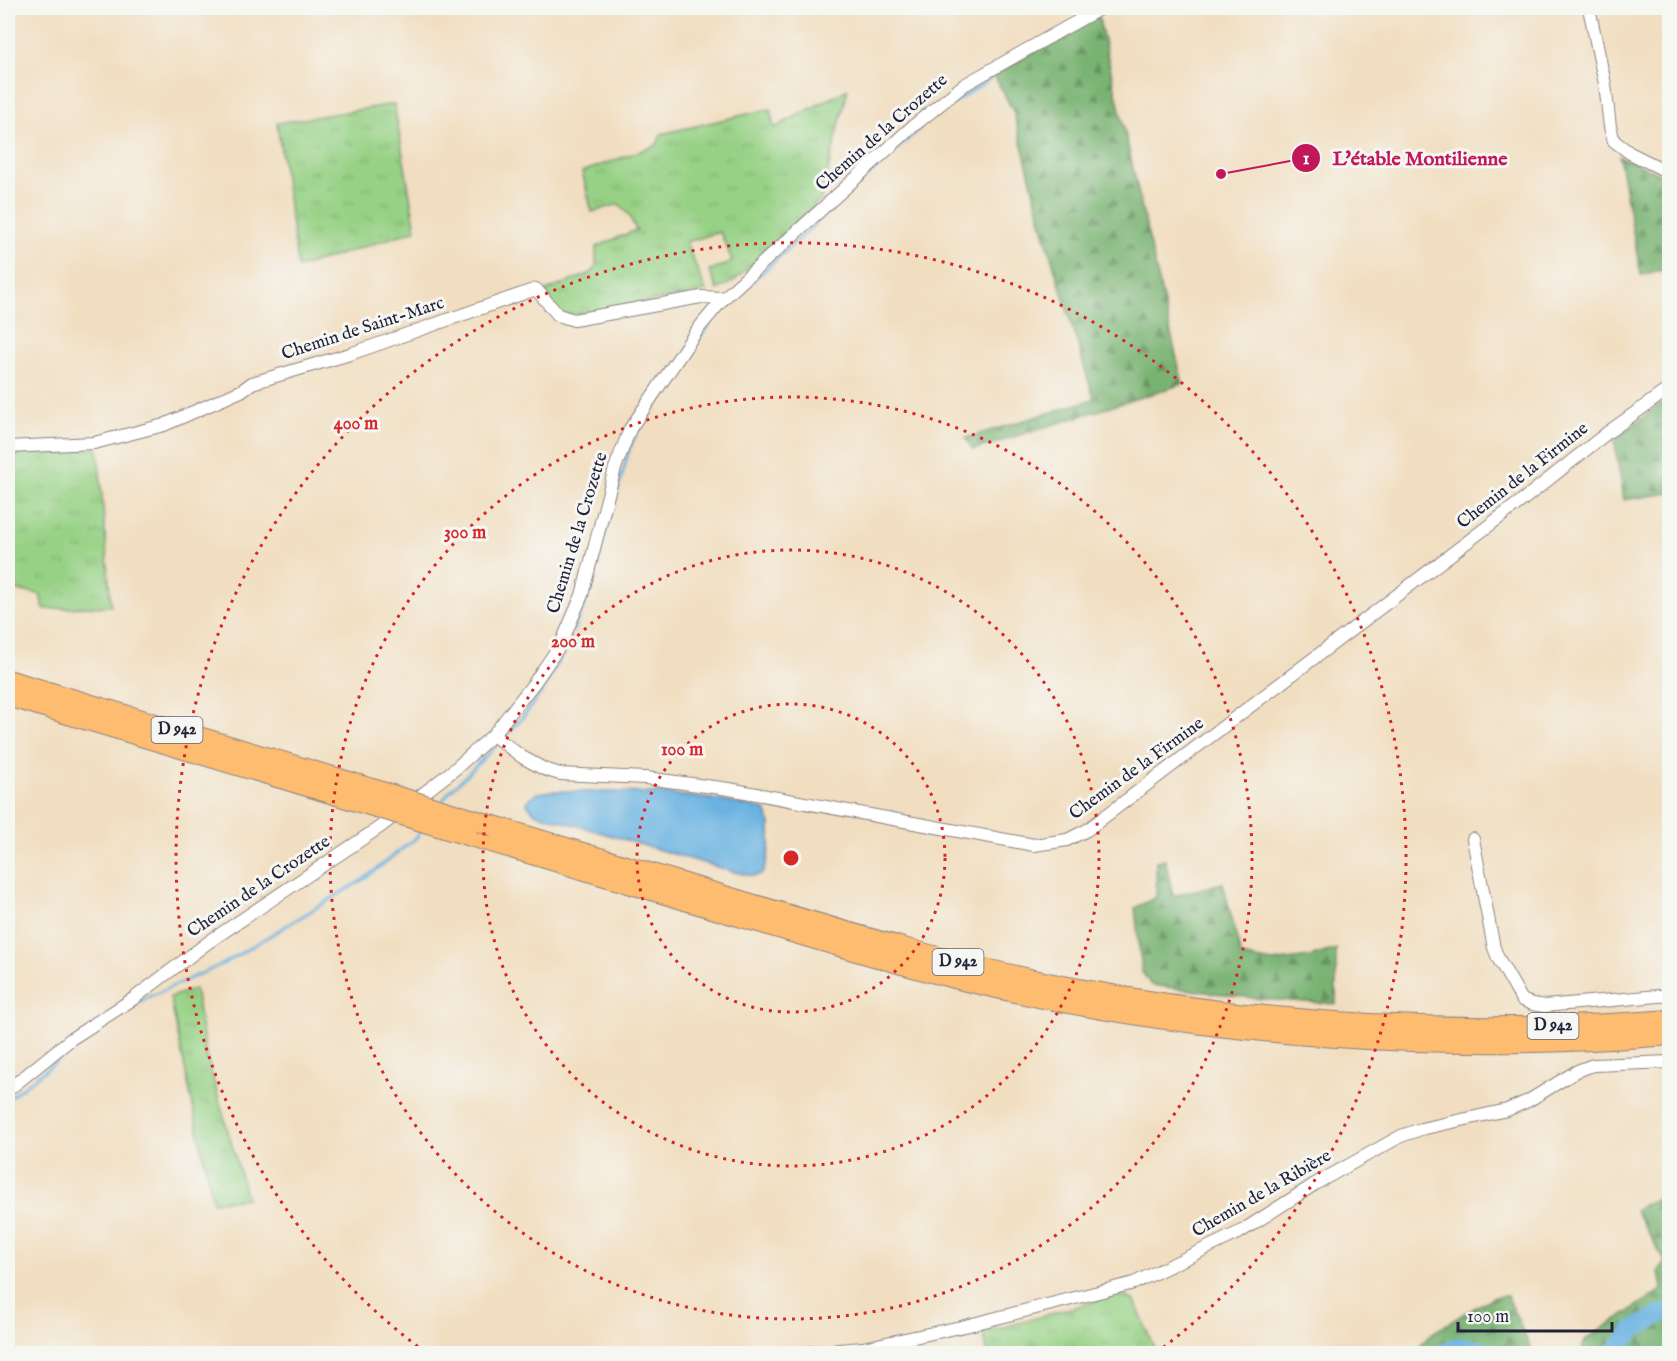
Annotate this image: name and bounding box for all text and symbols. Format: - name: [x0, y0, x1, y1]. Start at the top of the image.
- street label: Chemin de la Crozette: [811, 69, 953, 197]
- callout: L'étable Montilienne: [1291, 139, 1520, 177]
- text: L'étable Montilienne: [1333, 147, 1508, 172]
- text: 1: [1303, 148, 1310, 171]
- street label: Chemin de Saint-Marc: [279, 292, 447, 366]
- text: 400 m: [334, 413, 378, 436]
- street label: Chemin de la Firmine: [1453, 417, 1593, 535]
- street label: Chemin de la Crozette: [542, 449, 614, 617]
- text: 300 m: [444, 522, 486, 545]
- text: 200 m: [551, 631, 595, 654]
- street label: Chemin de la Firmine: [1065, 712, 1209, 826]
- road number: D 942: [152, 717, 202, 743]
- text: 100 m: [661, 739, 703, 762]
- street label: Chemin de la Crozette: [183, 831, 335, 943]
- centre of rings: [781, 848, 801, 868]
- road number: D 942: [932, 949, 984, 975]
- road number: D 942: [1528, 1013, 1578, 1039]
- street label: Chemin de la Ribière: [1188, 1145, 1336, 1243]
- scale bar: [1458, 1295, 1612, 1333]
- text: 100 m: [1467, 1306, 1509, 1329]

